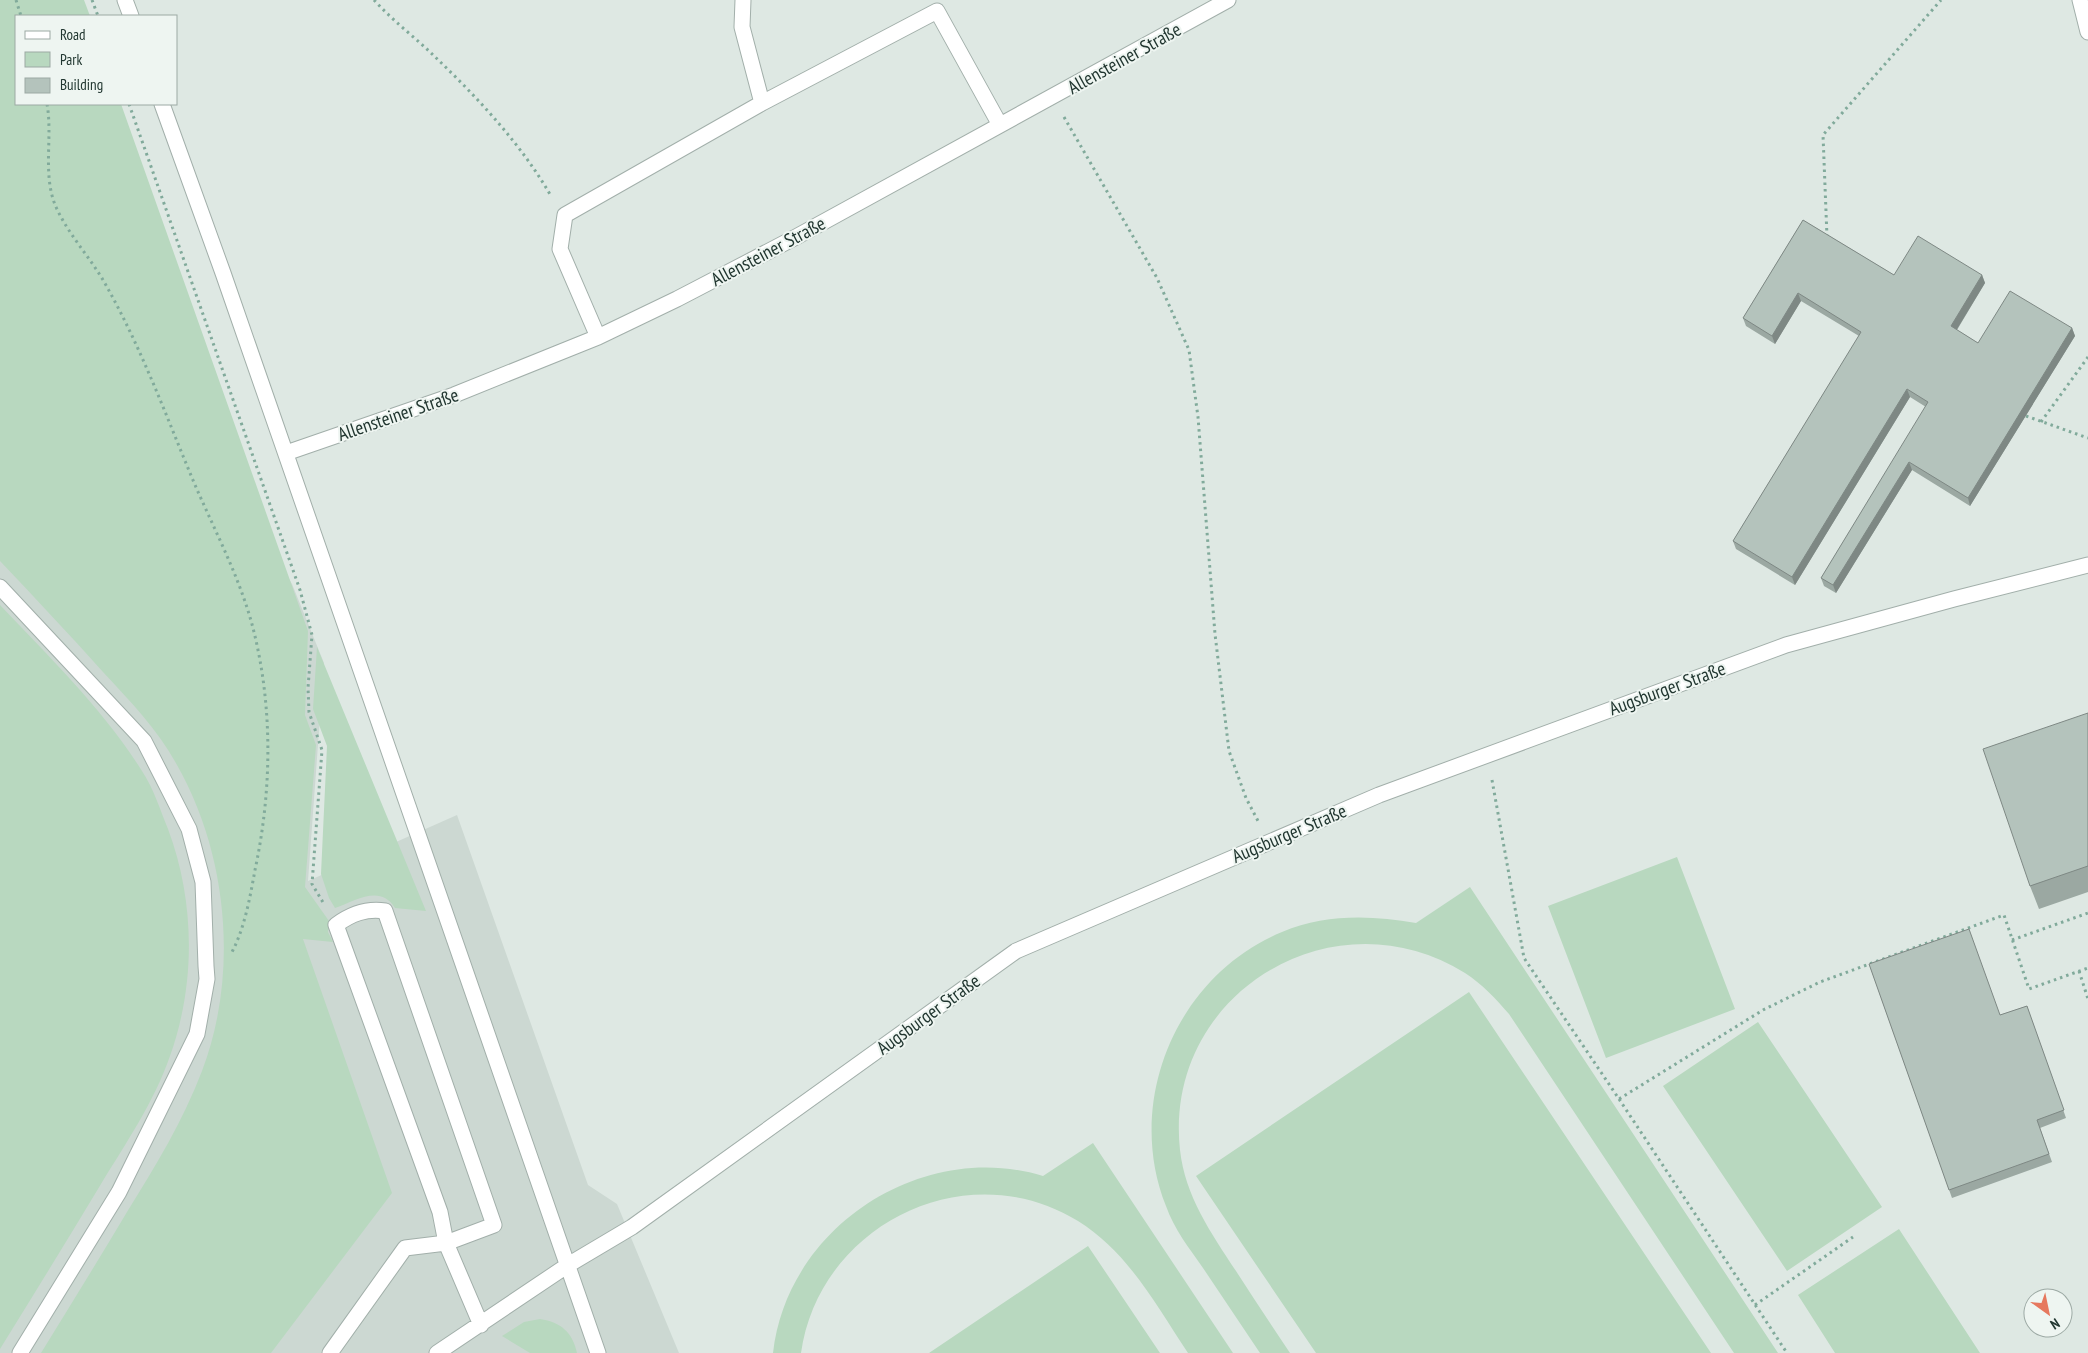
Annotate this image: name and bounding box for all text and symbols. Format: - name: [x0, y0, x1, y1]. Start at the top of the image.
- legend: [15, 15, 178, 105]
- street label: Allensteiner Straße: [1063, 17, 1185, 99]
- text: Road: [60, 25, 86, 44]
- text: Park: [60, 50, 82, 69]
- text: Building: [60, 75, 103, 94]
- street label: Allensteiner Straße: [707, 211, 829, 291]
- street label: Allensteiner Straße: [334, 382, 462, 446]
- street label: Augsburger Straße: [1606, 656, 1729, 720]
- street label: Augsburger Straße: [1228, 798, 1350, 868]
- street label: Augsburger Straße: [872, 968, 985, 1060]
- north arrow: [2023, 1288, 2073, 1338]
- text: N: [2047, 1314, 2063, 1334]

